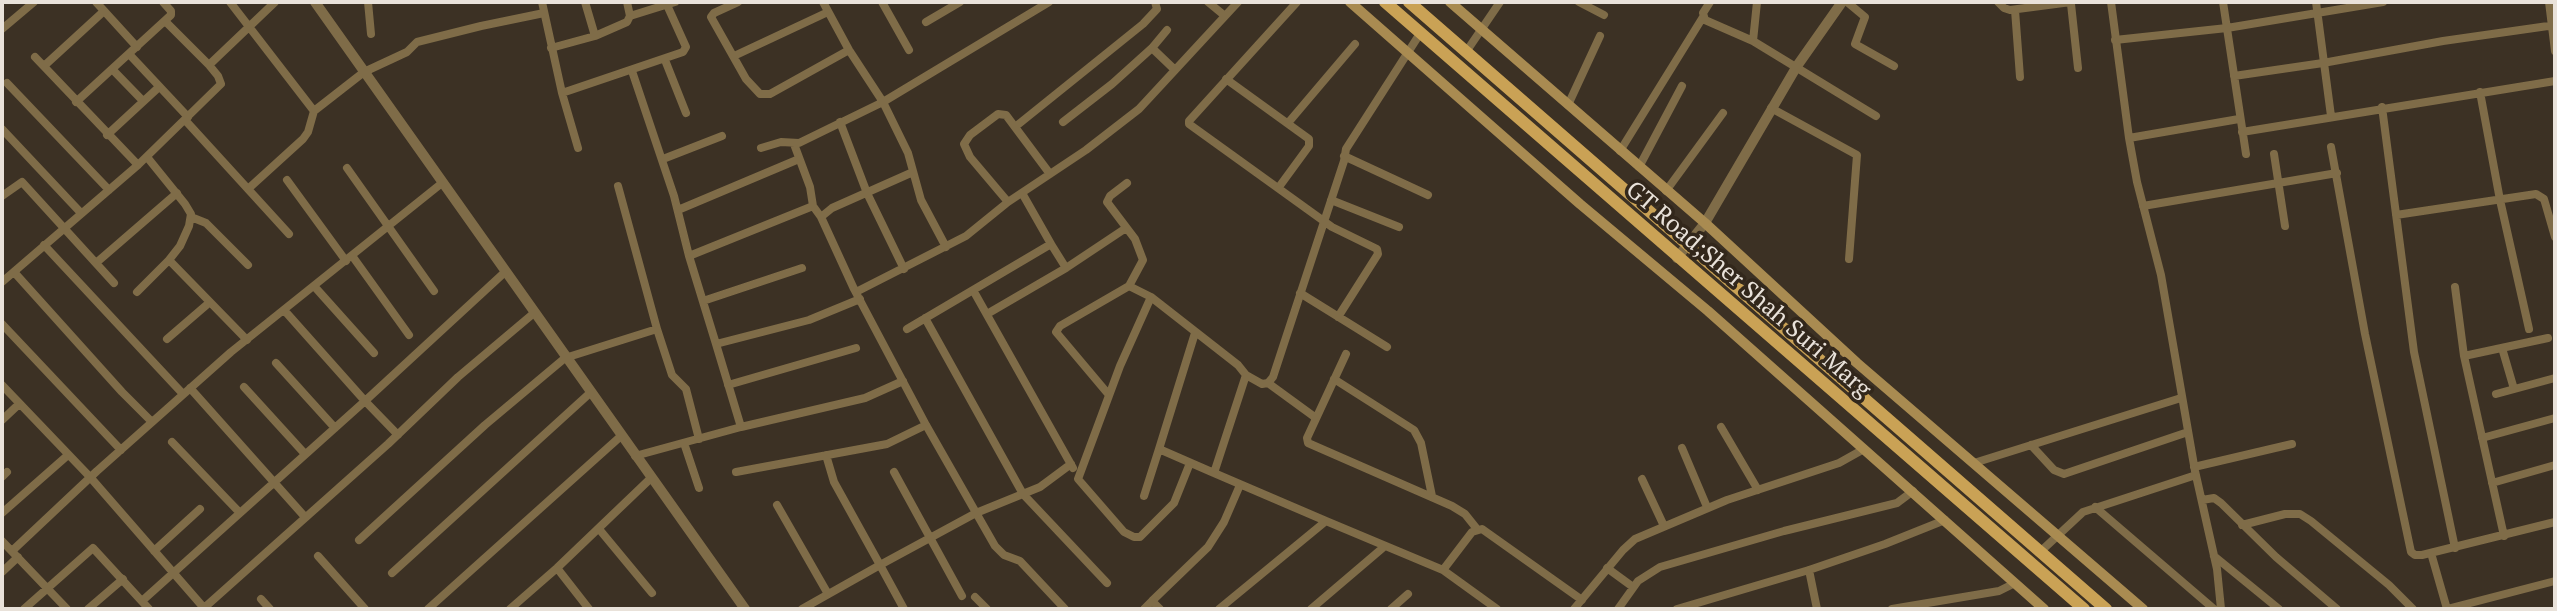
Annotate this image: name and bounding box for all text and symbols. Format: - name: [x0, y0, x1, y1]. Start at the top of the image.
- street label: GT Road;Sher Shah Suri Marg: [1620, 176, 1876, 404]

